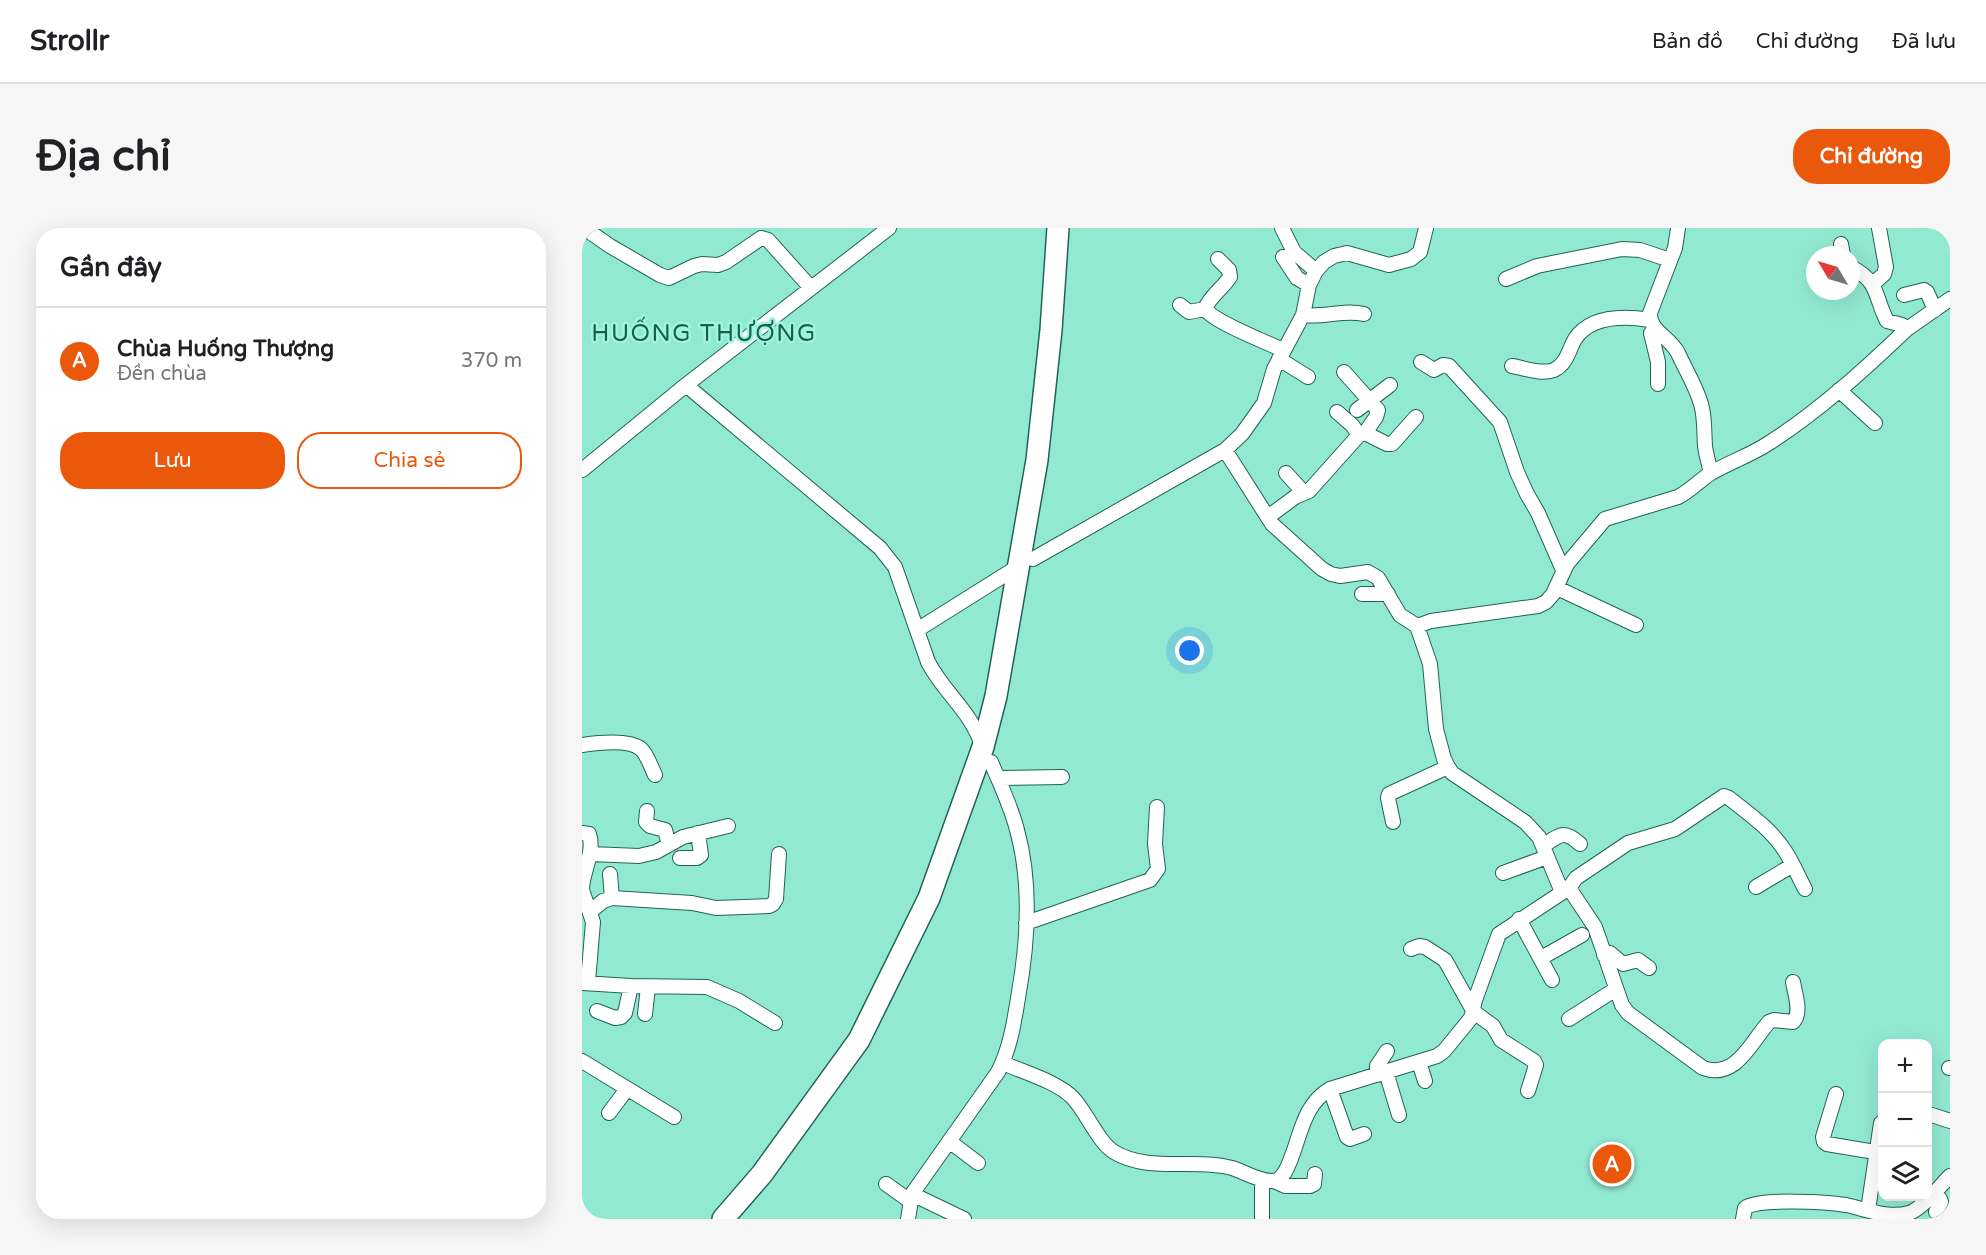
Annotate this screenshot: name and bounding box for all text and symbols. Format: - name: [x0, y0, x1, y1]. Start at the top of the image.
- text: Strollr: [30, 24, 109, 58]
- text: Bản đồ: [1652, 29, 1723, 54]
- text: Chỉ đường: [1756, 29, 1859, 54]
- text: Đã lưu: [1892, 29, 1956, 54]
- button: Chỉ đường: [1793, 129, 1950, 184]
- text: Địa chỉ: [36, 131, 171, 182]
- north arrow: [1806, 246, 1860, 300]
- text: Gần đây: [60, 252, 162, 283]
- district label: HUỐNG THƯỢNG: [591, 316, 817, 348]
- text: Chùa Huống Thượng: [117, 336, 334, 362]
- text: A: [72, 349, 87, 373]
- text: 370 m: [461, 349, 522, 373]
- text: Đền chùa: [117, 362, 207, 386]
- button: Lưu: [60, 432, 285, 489]
- button: Chia sẻ: [297, 432, 522, 489]
- your location: [1175, 636, 1204, 665]
- map controls: [1878, 1039, 1932, 1201]
- button: +: [1878, 1039, 1932, 1093]
- button: −: [1878, 1093, 1932, 1147]
- pin: A: [1592, 1142, 1632, 1186]
- button: layers: [1878, 1147, 1932, 1201]

